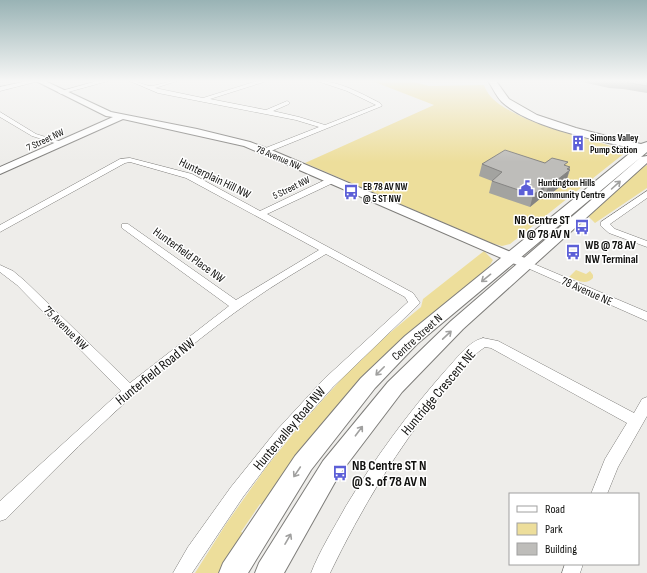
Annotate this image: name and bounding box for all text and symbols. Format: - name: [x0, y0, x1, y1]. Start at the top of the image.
- street label: 7 Street NW: [25, 126, 66, 154]
- place label: Simons Valley Pump Station: [590, 132, 639, 156]
- building icon: Simons Valley Pump Station: [569, 134, 587, 152]
- street label: 78 Avenue NW: [254, 143, 303, 173]
- street label: Hunterplain Hill NW: [176, 155, 253, 202]
- street label: 5 Street NW: [271, 174, 312, 202]
- place label: Huntington Hills Community Centre: [538, 177, 605, 201]
- public building icon: Huntington Hills Community Centre: [517, 179, 535, 197]
- one-way arrow: [611, 180, 621, 190]
- place label: EB 78 AV NW @ 5 ST NW: [363, 181, 407, 205]
- bus stop icon: EB 78 AV NW @ 5 ST NW: [342, 183, 360, 201]
- place label: NB Centre ST N @ 78 AV N: [514, 213, 570, 242]
- bus stop icon: NB Centre ST N @ 78 AV N: [573, 218, 591, 236]
- street label: Hunterfield Place NW: [150, 224, 228, 287]
- place label: WB @ 78 AV NW Terminal: [585, 238, 638, 267]
- bus stop icon: WB @ 78 AV NW Terminal: [564, 243, 582, 261]
- one-way arrow: [480, 273, 491, 282]
- street label: 78 Avenue NE: [559, 274, 615, 309]
- street label: 75 Avenue NW: [40, 303, 91, 354]
- street label: Centre Street N: [389, 311, 446, 364]
- one-way arrow: [442, 330, 452, 340]
- street label: Hunterfield Road NW: [112, 334, 198, 409]
- street label: Huntridge Crescent NE: [397, 346, 479, 439]
- one-way arrow: [375, 366, 385, 376]
- street label: Huntervalley Road NW: [250, 383, 329, 474]
- one-way arrow: [355, 425, 364, 436]
- place label: NB Centre ST N @ S. of 78 AV N: [352, 457, 427, 490]
- bus stop icon: NB Centre ST N @ S. of 78 AV N: [331, 464, 349, 482]
- one-way arrow: [293, 466, 301, 477]
- legend: [509, 493, 639, 565]
- text: Road: [545, 502, 565, 517]
- text: Park: [545, 522, 563, 537]
- one-way arrow: [284, 533, 292, 545]
- text: Building: [545, 542, 577, 557]

